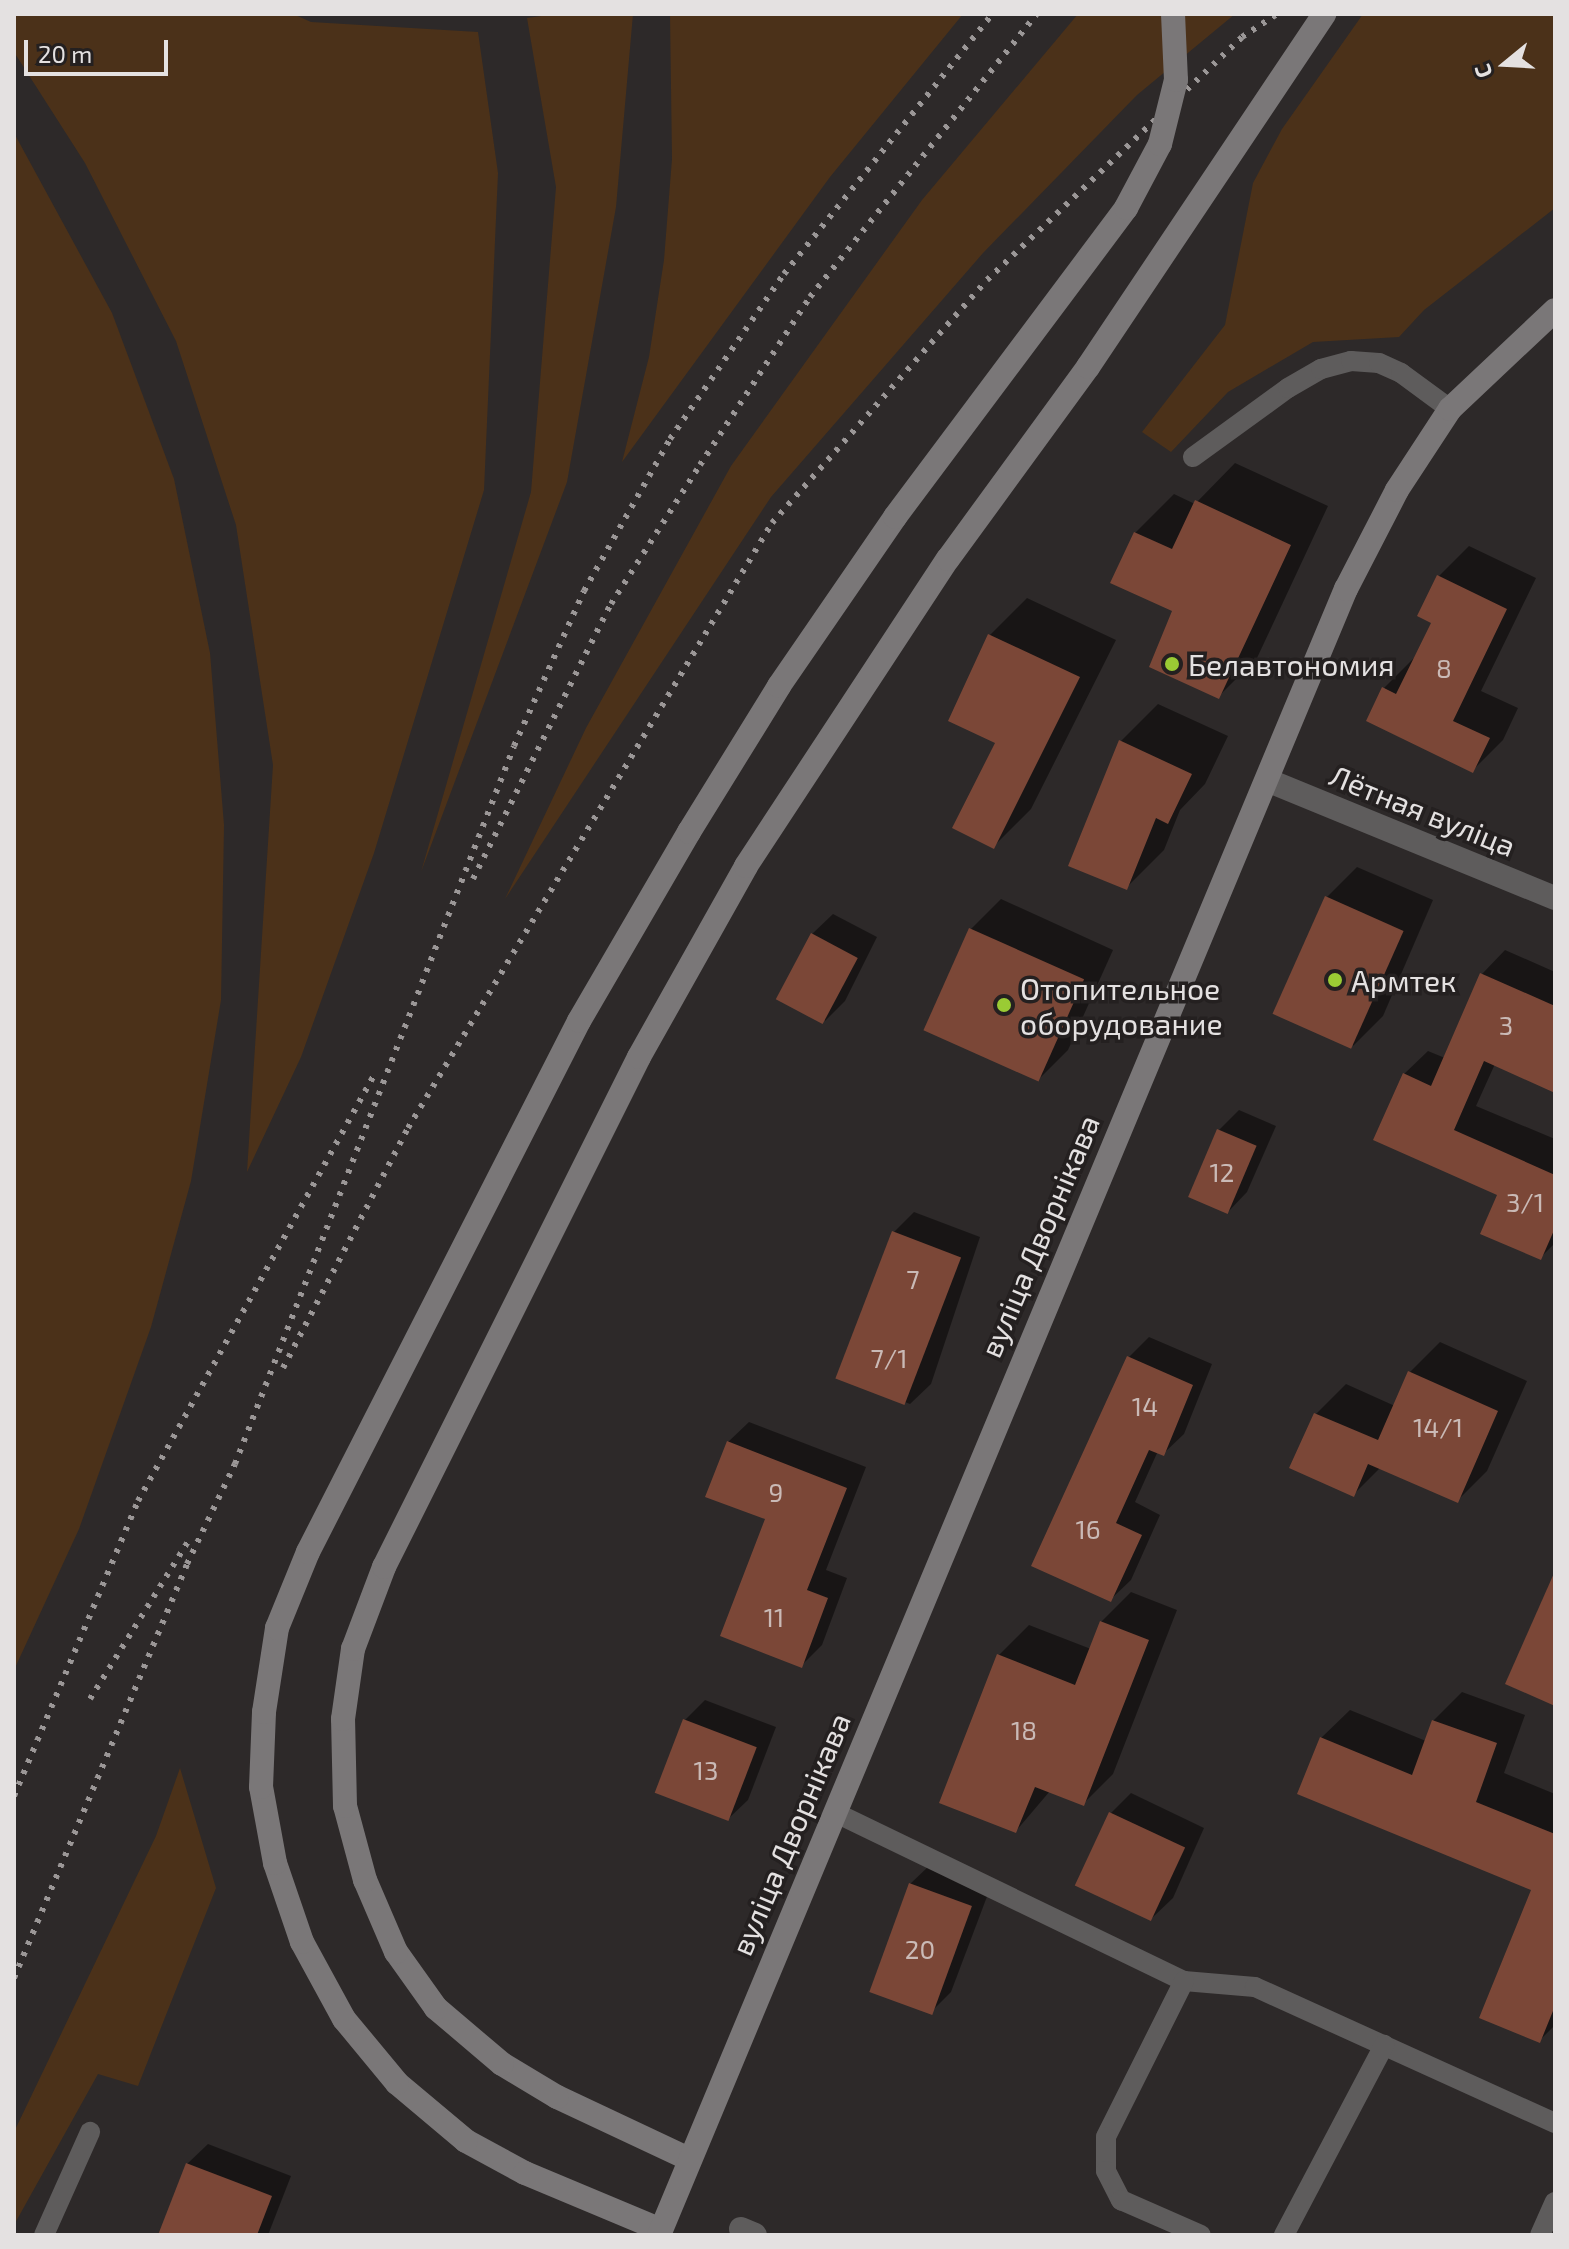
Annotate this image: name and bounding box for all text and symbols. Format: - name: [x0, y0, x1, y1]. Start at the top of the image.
- scale bar: [28, 24, 172, 74]
- north arrow: [1465, 24, 1545, 104]
- text: 20 m: [38, 39, 92, 68]
- text: С: [1468, 61, 1497, 82]
- place label: Белавтономия: [1188, 646, 1395, 682]
- house number: 8: [1436, 652, 1452, 684]
- marker: Белавтономия: [1163, 655, 1181, 673]
- street label: Лётная вуліца: [1325, 756, 1521, 864]
- place label: Армтек: [1351, 962, 1456, 998]
- place label: Отопительное оборудование: [1020, 970, 1223, 1040]
- marker: Армтек: [1326, 971, 1344, 989]
- marker: Отопительное оборудование: [995, 996, 1013, 1014]
- house number: 3: [1499, 1009, 1513, 1041]
- street label: вуліца Дворнікава: [972, 1109, 1106, 1363]
- house number: 12: [1210, 1156, 1234, 1188]
- house number: 3/1: [1506, 1186, 1544, 1218]
- house number: 7: [906, 1263, 920, 1295]
- house number: 7/1: [870, 1342, 908, 1374]
- house number: 14: [1132, 1390, 1158, 1422]
- house number: 14/1: [1413, 1411, 1463, 1443]
- house number: 9: [769, 1476, 783, 1508]
- house number: 16: [1075, 1513, 1101, 1545]
- house number: 11: [764, 1601, 784, 1633]
- street label: вуліца Дворнікава: [723, 1707, 857, 1961]
- house number: 18: [1011, 1714, 1037, 1746]
- house number: 13: [694, 1754, 718, 1786]
- house number: 20: [905, 1933, 935, 1965]

